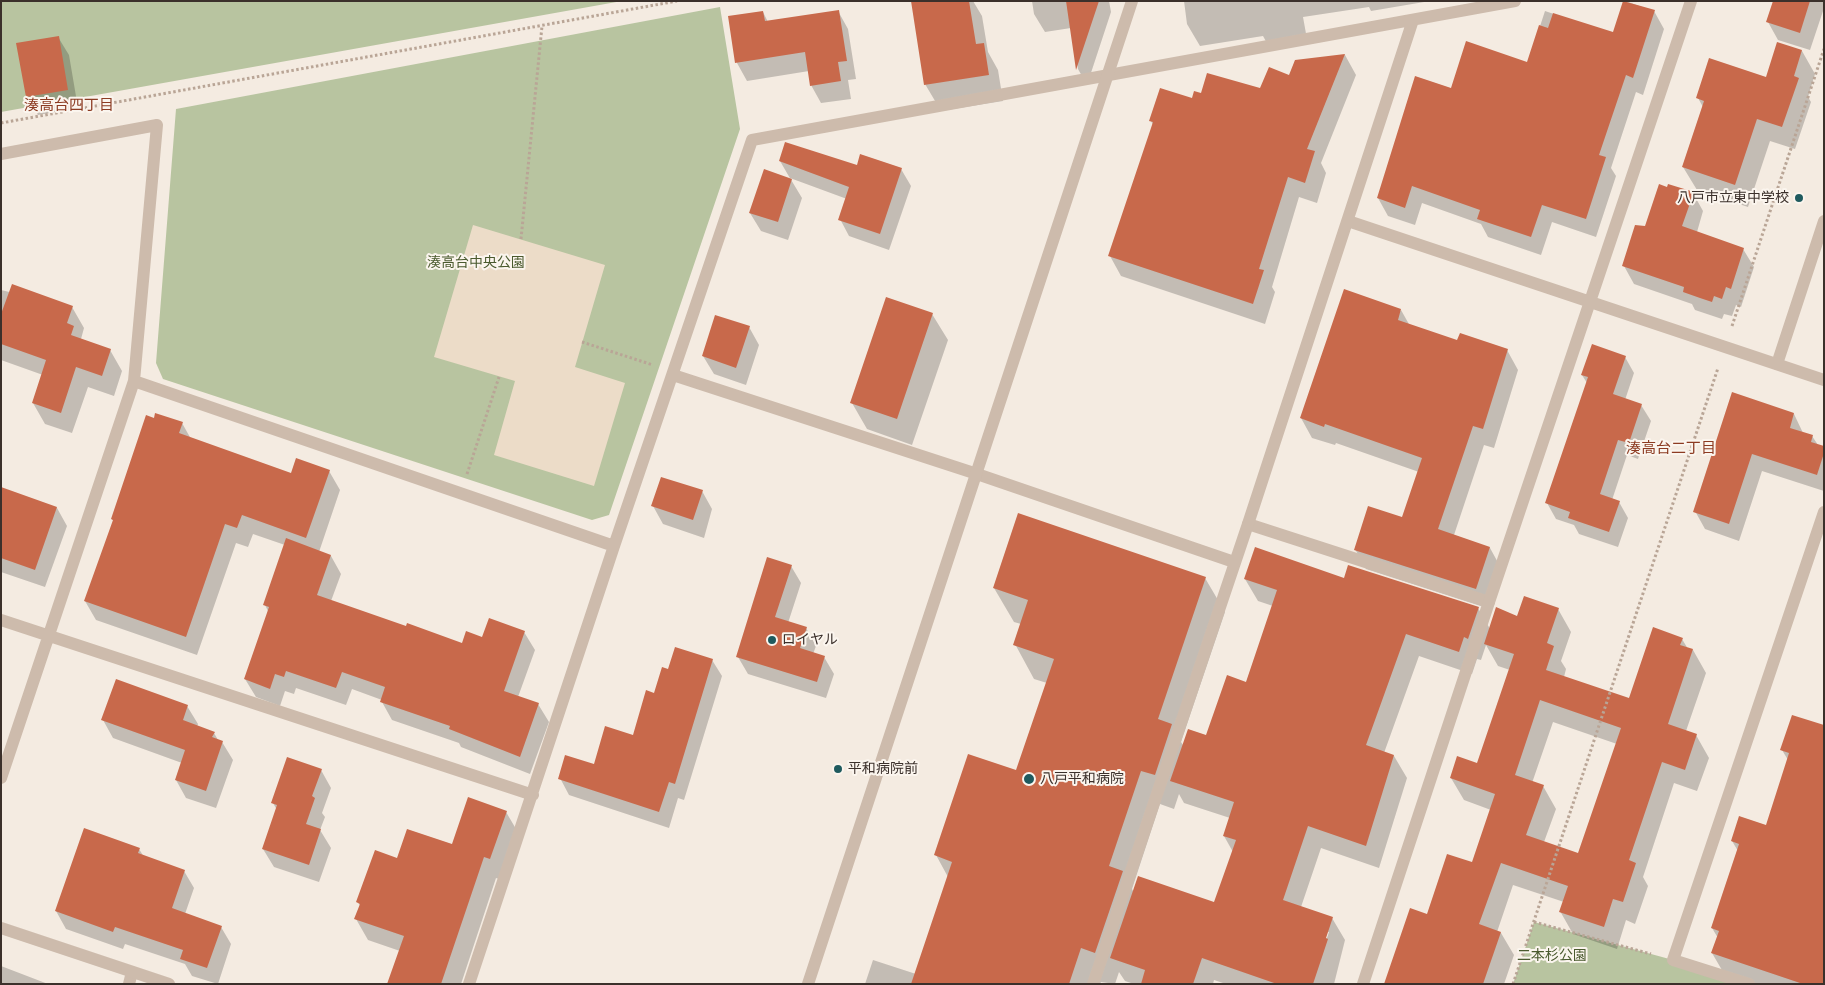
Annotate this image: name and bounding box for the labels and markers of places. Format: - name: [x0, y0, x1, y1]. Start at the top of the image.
- place label: 八戸市立東中学校: [1677, 190, 1789, 206]
- marker: 八戸市立東中学校: [1793, 192, 1805, 204]
- place label: ロイヤル: [782, 632, 838, 648]
- marker: ロイヤル: [766, 634, 778, 646]
- place label: 平和病院前: [848, 761, 918, 777]
- marker: 平和病院前: [832, 763, 844, 775]
- place label: 八戸平和病院: [1040, 771, 1124, 787]
- marker: 八戸平和病院: [1022, 772, 1036, 786]

